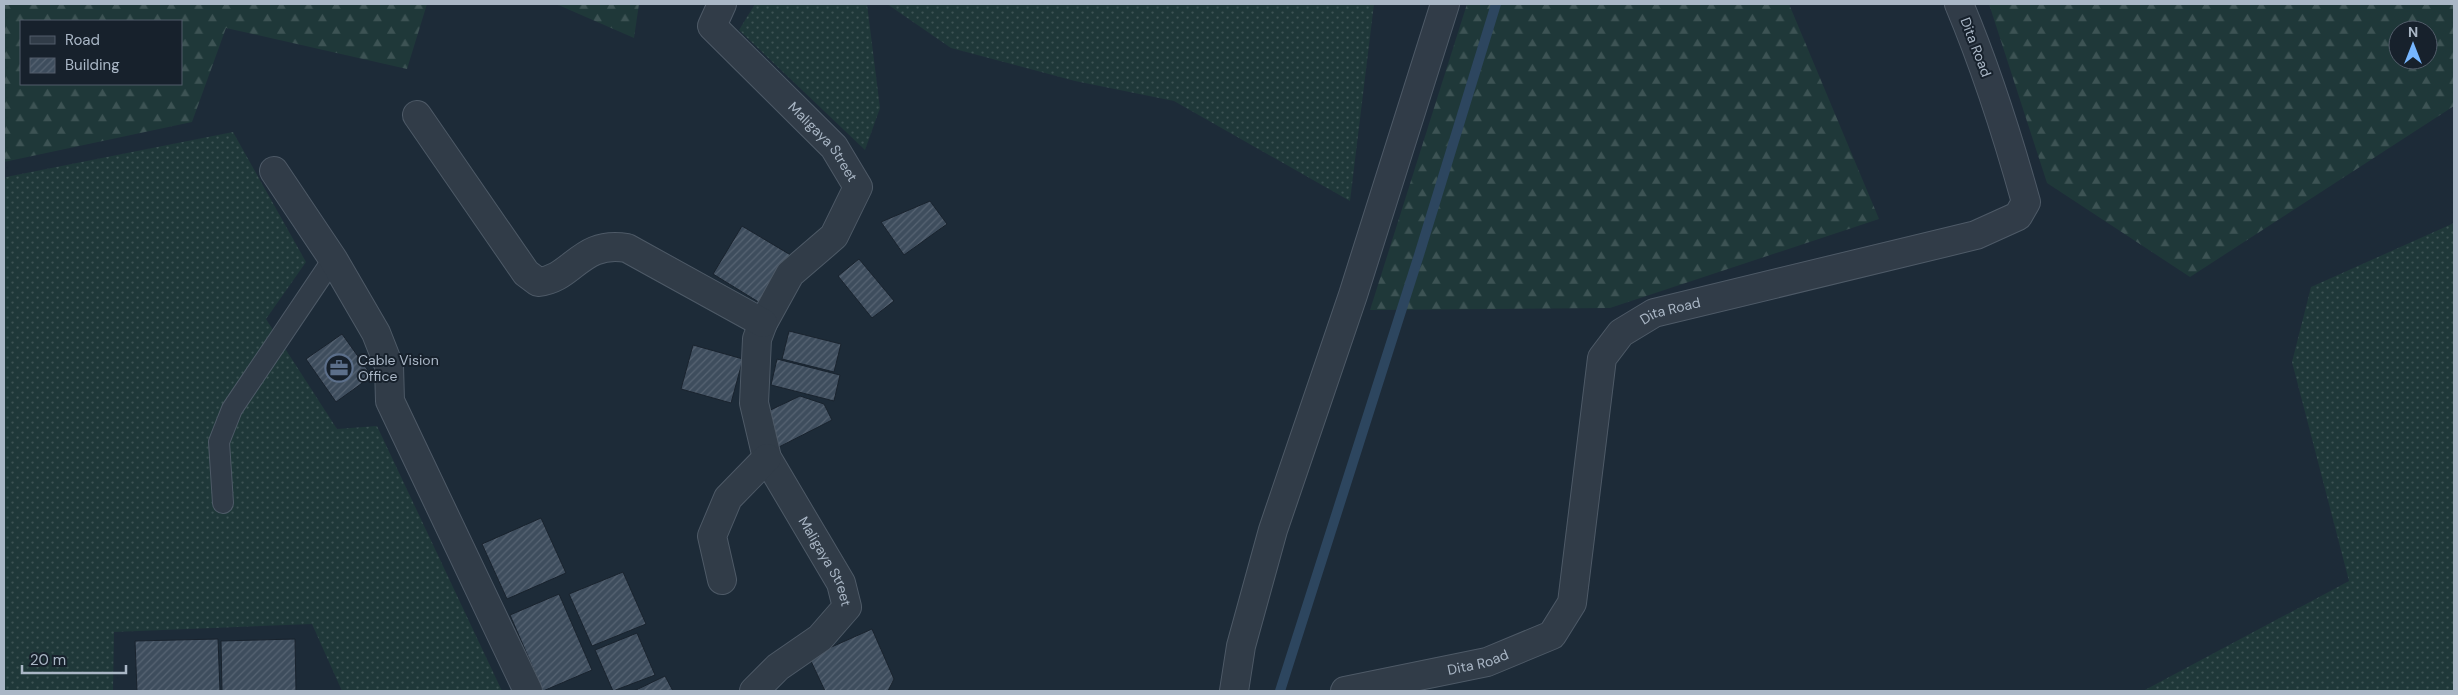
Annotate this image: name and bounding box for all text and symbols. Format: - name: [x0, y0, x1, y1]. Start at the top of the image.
- street label: Dita Road: [1956, 15, 1996, 79]
- legend: [20, 20, 182, 85]
- north arrow: [2388, 20, 2438, 70]
- text: N: [2408, 23, 2418, 41]
- text: Road: [65, 30, 100, 50]
- text: Building: [65, 55, 120, 75]
- street label: Maligaya Street: [785, 98, 862, 185]
- street label: Dita Road: [1636, 293, 1702, 329]
- place label: Cable Vision Office: [358, 351, 439, 385]
- office icon: Cable Vision Office: [324, 353, 354, 383]
- street label: Maligaya Street: [795, 513, 855, 608]
- scale bar: [22, 642, 126, 674]
- street label: Dita Road: [1446, 645, 1511, 679]
- text: 20 m: [30, 650, 66, 670]

